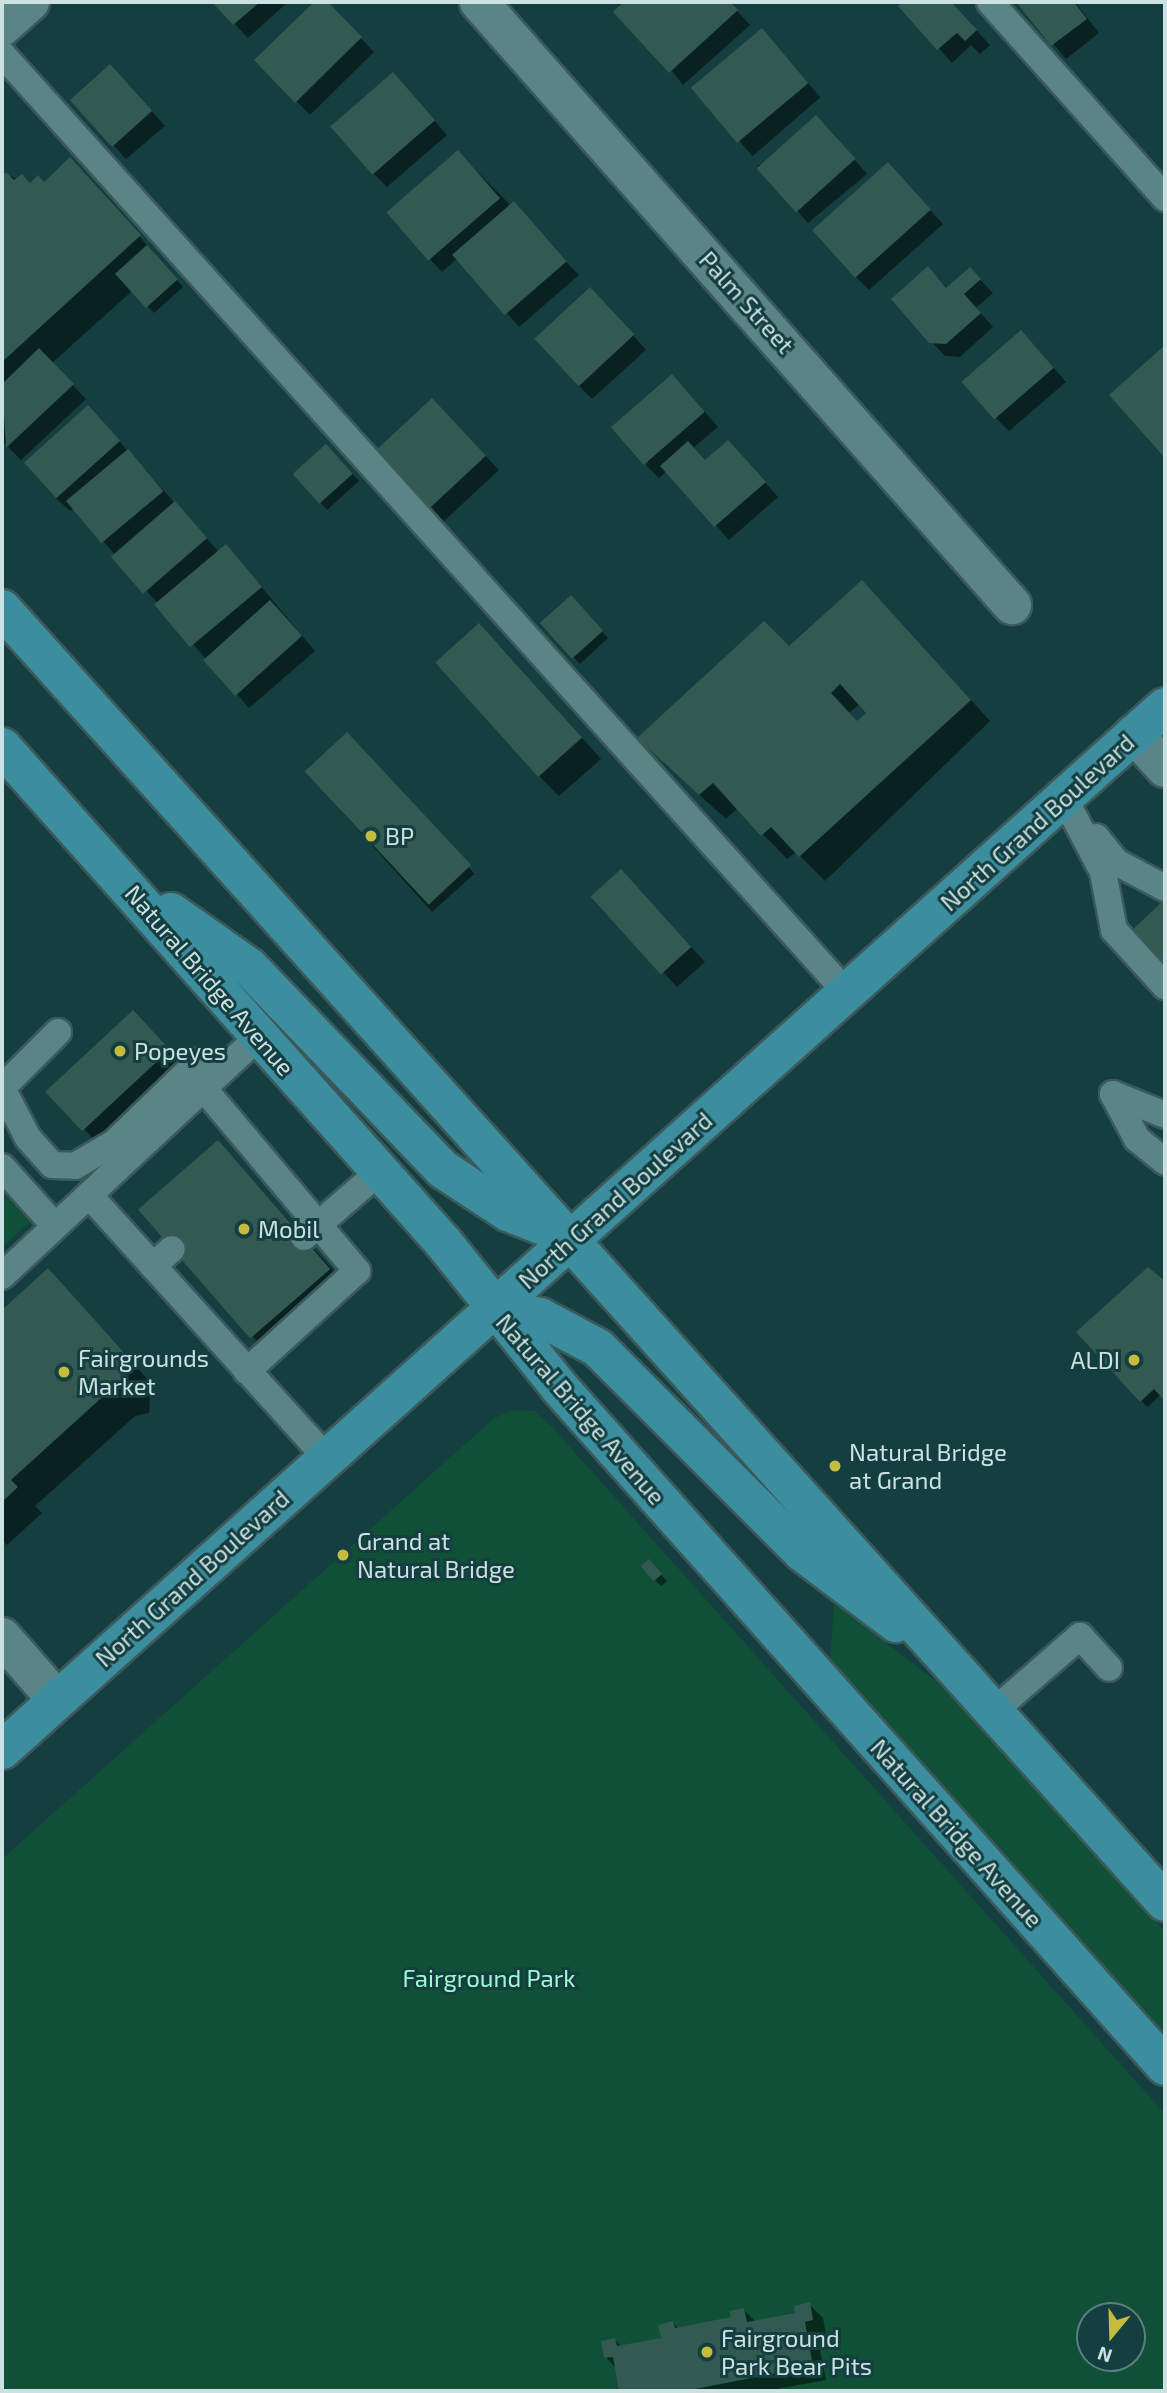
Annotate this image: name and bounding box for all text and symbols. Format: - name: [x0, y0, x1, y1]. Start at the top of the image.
- street label: Palm Street: [694, 245, 800, 359]
- street label: North Grand Boulevard: [934, 727, 1140, 917]
- place label: BP: [385, 822, 414, 850]
- marker: BP: [363, 828, 379, 844]
- street label: Natural Bridge Avenue: [119, 878, 301, 1082]
- place label: Popeyes: [134, 1037, 226, 1065]
- marker: Popeyes: [112, 1043, 128, 1059]
- street label: North Grand Boulevard: [512, 1105, 718, 1295]
- place label: Mobil: [258, 1215, 319, 1243]
- marker: Mobil: [236, 1221, 252, 1237]
- street label: Natural Bridge Avenue: [490, 1307, 672, 1511]
- place label: Fairgrounds Market: [78, 1344, 209, 1400]
- place label: ALDI: [1071, 1346, 1120, 1374]
- marker: ALDI: [1126, 1352, 1142, 1368]
- marker: Fairgrounds Market: [56, 1364, 72, 1380]
- place label: Natural Bridge at Grand: [849, 1438, 1008, 1494]
- marker: Natural Bridge at Grand: [827, 1458, 843, 1474]
- street label: North Grand Boulevard: [89, 1483, 295, 1673]
- place label: Grand at Natural Bridge: [357, 1527, 516, 1583]
- marker: Grand at Natural Bridge: [335, 1547, 351, 1563]
- street label: Natural Bridge Avenue: [865, 1733, 1049, 1933]
- park label: Fairground Park: [402, 1964, 576, 1992]
- north arrow: [1076, 2302, 1146, 2372]
- place label: Fairground Park Bear Pits: [721, 2324, 873, 2380]
- text: N: [1094, 2342, 1115, 2369]
- marker: Fairground Park Bear Pits: [699, 2344, 715, 2360]

